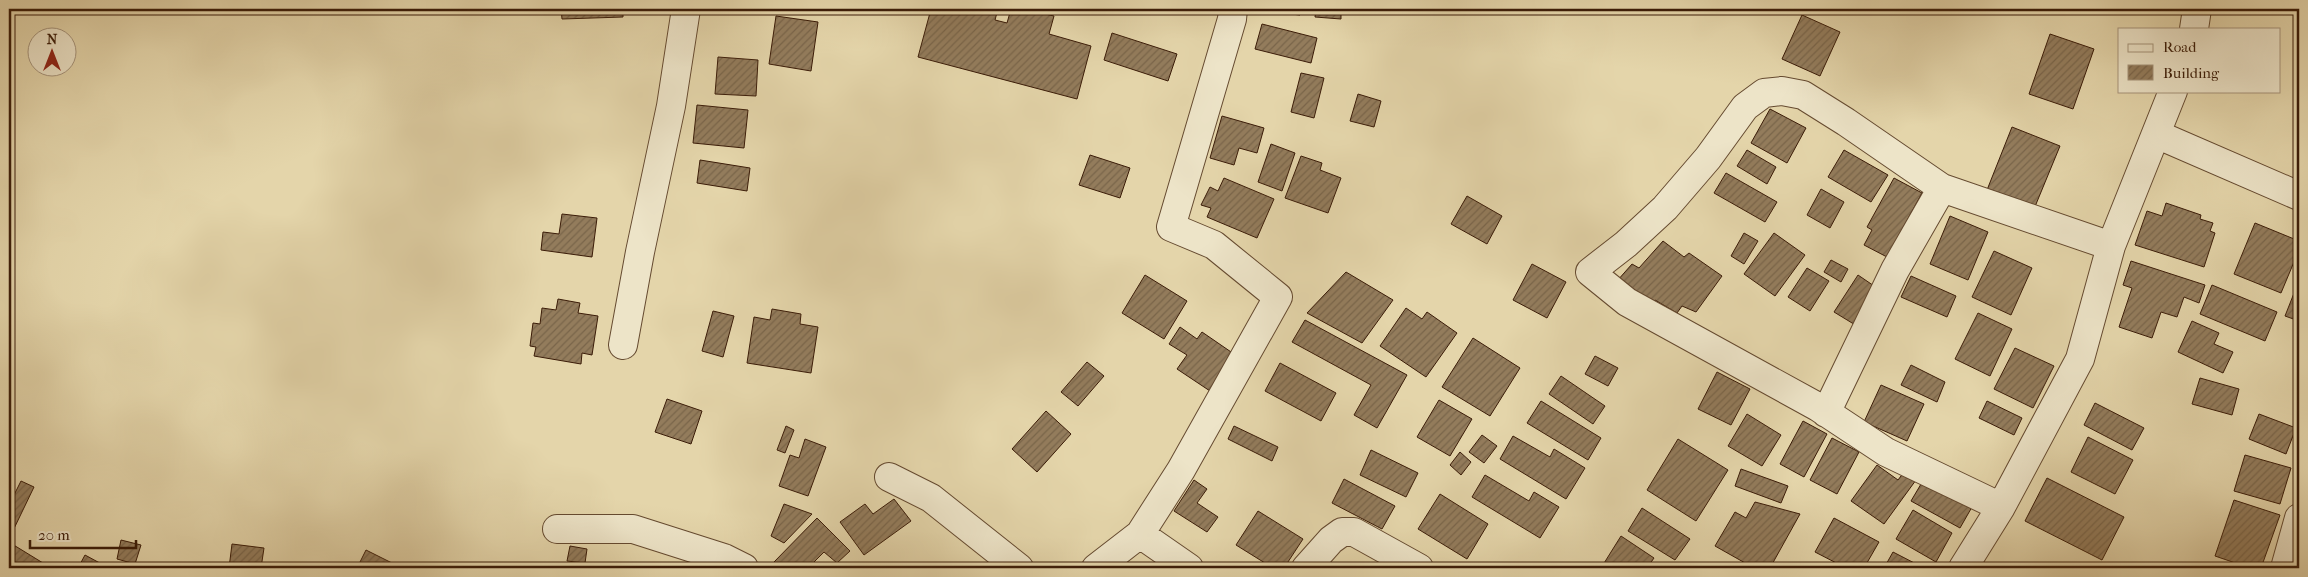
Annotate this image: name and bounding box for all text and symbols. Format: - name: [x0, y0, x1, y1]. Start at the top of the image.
- north arrow: [28, 28, 78, 78]
- legend: [2118, 28, 2280, 92]
- text: N: [47, 31, 58, 48]
- text: Road: [2163, 38, 2197, 56]
- text: Building: [2163, 64, 2220, 82]
- scale bar: [30, 517, 136, 549]
- text: 20 m: [38, 526, 70, 544]

